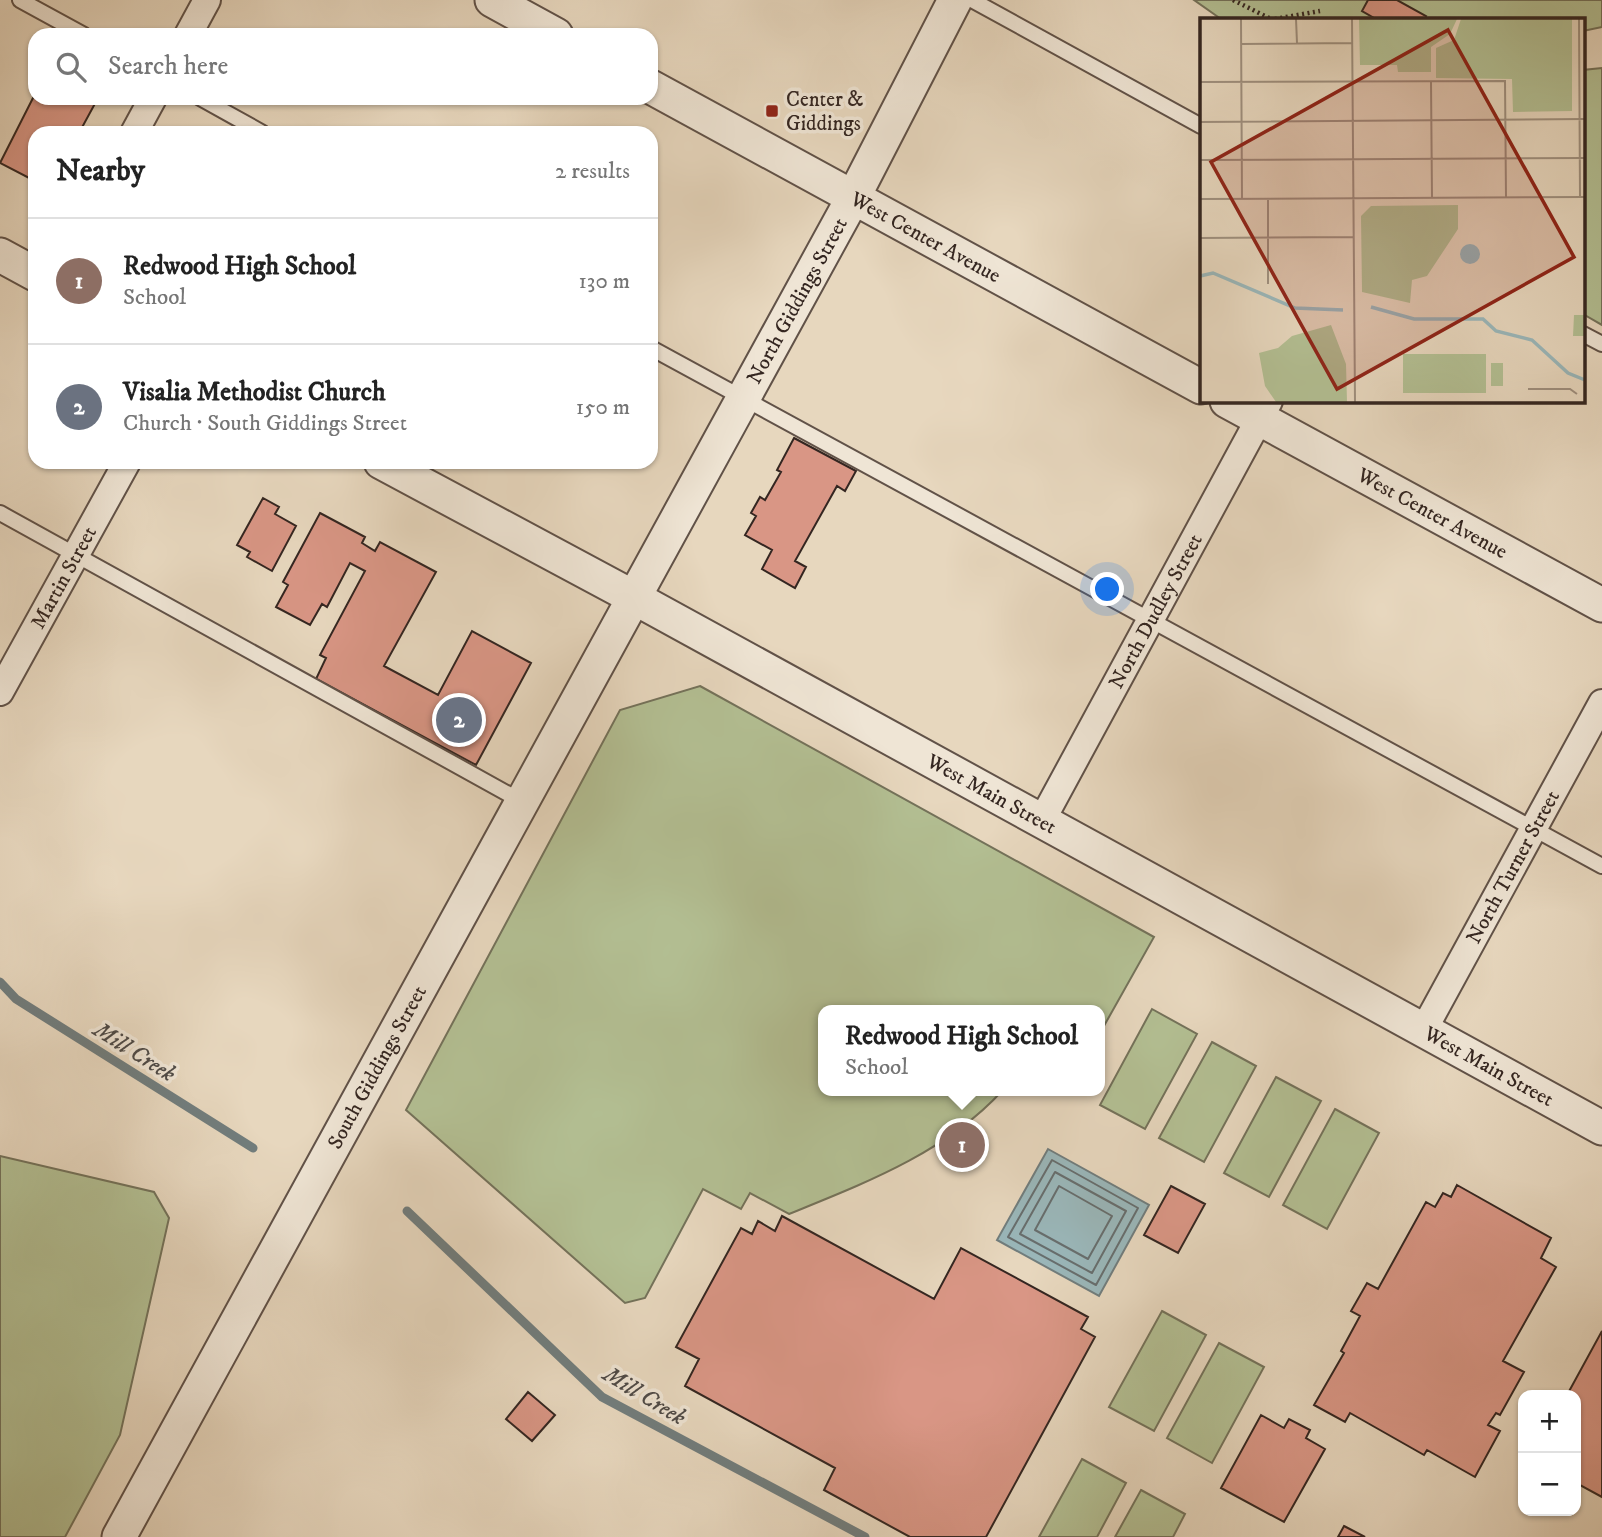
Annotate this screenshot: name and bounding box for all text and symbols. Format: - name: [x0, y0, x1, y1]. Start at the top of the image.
- inset map: [1200, 18, 1584, 402]
- search box: [28, 28, 658, 105]
- icon: search: [52, 48, 90, 86]
- text: Search here: [108, 50, 228, 83]
- place label: Center & Giddings: [786, 87, 863, 137]
- marker: Center & Giddings: [764, 103, 780, 119]
- text: Nearby: [56, 153, 145, 190]
- text: 2 results: [555, 157, 630, 186]
- street label: West Center Avenue: [845, 186, 1005, 289]
- street label: North Giddings Street: [742, 213, 854, 389]
- text: Redwood High School: [123, 250, 356, 283]
- text: 1: [75, 267, 83, 296]
- text: 130 m: [578, 267, 630, 296]
- text: School: [123, 283, 186, 312]
- text: Visalia Methodist Church: [123, 376, 386, 409]
- text: 2: [73, 393, 85, 422]
- text: 150 m: [576, 393, 630, 422]
- text: Church · South Giddings Street: [123, 409, 407, 438]
- street label: West Center Avenue: [1352, 462, 1512, 565]
- street label: Martin Street: [25, 522, 103, 634]
- street label: North Dudley Street: [1104, 529, 1209, 693]
- your location: [1090, 572, 1124, 606]
- pin: 2: [436, 694, 482, 746]
- street label: West Main Street: [921, 748, 1061, 841]
- street label: North Turner Street: [1461, 786, 1566, 949]
- street label: South Giddings Street: [322, 981, 433, 1154]
- popup: [818, 1005, 1105, 1096]
- water label: Mill Creek: [86, 1015, 181, 1089]
- text: Redwood High School: [845, 1020, 1078, 1053]
- street label: West Main Street: [1418, 1020, 1558, 1113]
- text: School: [845, 1053, 908, 1082]
- pin: 1: [939, 1119, 985, 1171]
- water label: Mill Creek: [596, 1359, 691, 1432]
- map controls: [1518, 1390, 1581, 1516]
- button: +: [1518, 1390, 1581, 1453]
- button: −: [1518, 1453, 1581, 1516]

